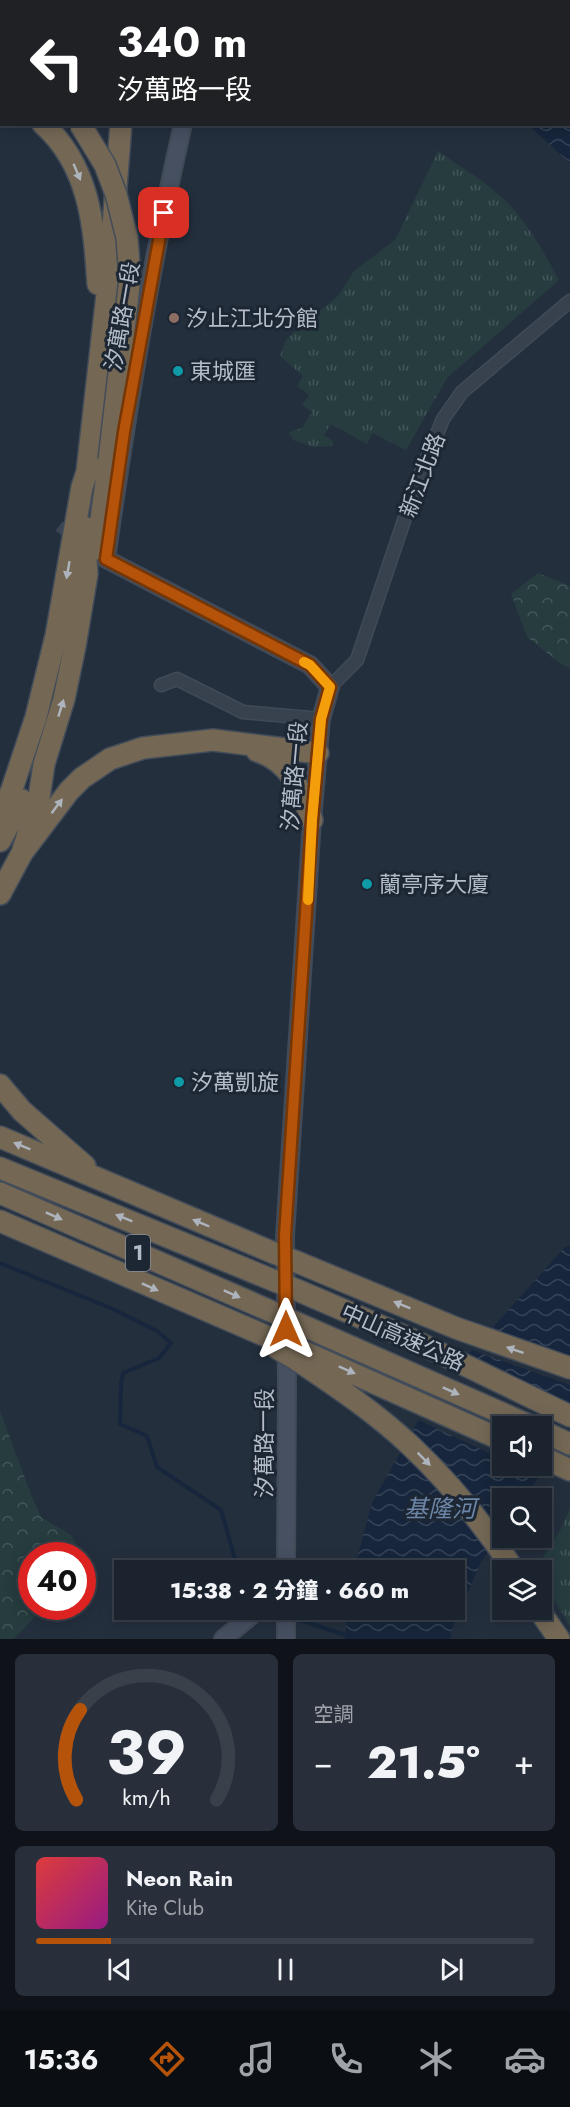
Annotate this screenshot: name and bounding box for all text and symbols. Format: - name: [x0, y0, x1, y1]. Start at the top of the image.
- text: 340 m: [117, 12, 247, 73]
- icon: left: [18, 24, 96, 102]
- text: 汐萬路一段: [117, 70, 252, 109]
- one-way arrow: [72, 163, 81, 180]
- pin: [138, 187, 189, 238]
- icon: arrive: [147, 196, 180, 229]
- street label: 汐萬路一段: [97, 259, 147, 373]
- place label: 汐止江北分館: [186, 302, 318, 334]
- marker: 汐止江北分館: [167, 311, 181, 325]
- place label: 東城匯: [190, 355, 256, 387]
- marker: 東城匯: [171, 364, 185, 378]
- street label: 新江北路: [391, 428, 453, 522]
- one-way arrow: [63, 561, 72, 580]
- one-way arrow: [57, 699, 66, 717]
- street label: 汐萬路一段: [273, 720, 315, 832]
- one-way arrow: [51, 799, 63, 815]
- place label: 蘭亭序大廈: [379, 868, 489, 900]
- marker: 蘭亭序大廈: [360, 877, 374, 891]
- place label: 汐萬凱旋: [191, 1066, 279, 1098]
- marker: 汐萬凱旋: [172, 1075, 186, 1089]
- one-way arrow: [12, 1141, 30, 1151]
- one-way arrow: [45, 1211, 63, 1221]
- one-way arrow: [115, 1213, 133, 1222]
- one-way arrow: [192, 1218, 210, 1227]
- road number: 1: [126, 1235, 150, 1271]
- one-way arrow: [141, 1282, 158, 1291]
- one-way arrow: [224, 1290, 241, 1299]
- street label: 中山高速公路: [336, 1296, 470, 1378]
- position arrow: [254, 1297, 318, 1361]
- one-way arrow: [393, 1300, 411, 1309]
- one-way arrow: [505, 1344, 523, 1354]
- one-way arrow: [338, 1365, 355, 1374]
- one-way arrow: [442, 1386, 460, 1396]
- street label: 汐萬路一段: [248, 1388, 280, 1498]
- map controls: [492, 1416, 552, 1620]
- button: sound: [492, 1416, 552, 1476]
- one-way arrow: [416, 1451, 430, 1465]
- button: search: [492, 1488, 552, 1548]
- water label: 基隆河: [404, 1491, 480, 1526]
- speed limit sign: 40: [18, 1542, 96, 1620]
- button: layers: [492, 1560, 552, 1620]
- text: 15:38 · 2 分鐘 · 660 m: [170, 1574, 409, 1606]
- text: 空調: [314, 1700, 354, 1729]
- text: 39: [106, 1707, 186, 1797]
- text: 21.5°: [367, 1730, 480, 1795]
- text: −: [314, 1739, 333, 1786]
- text: +: [514, 1739, 534, 1786]
- text: km/h: [122, 1782, 170, 1813]
- text: Neon Rain: [126, 1862, 233, 1894]
- text: Kite Club: [126, 1894, 204, 1923]
- icon: previous: [103, 1953, 136, 1986]
- icon: pause: [269, 1953, 302, 1986]
- icon: next: [435, 1953, 468, 1986]
- icon: directions: [146, 2038, 188, 2080]
- icon: music: [236, 2038, 278, 2080]
- icon: phone: [325, 2038, 367, 2080]
- icon: climate: [415, 2038, 457, 2080]
- icon: car: [504, 2038, 546, 2080]
- text: 15:36: [24, 2040, 98, 2079]

